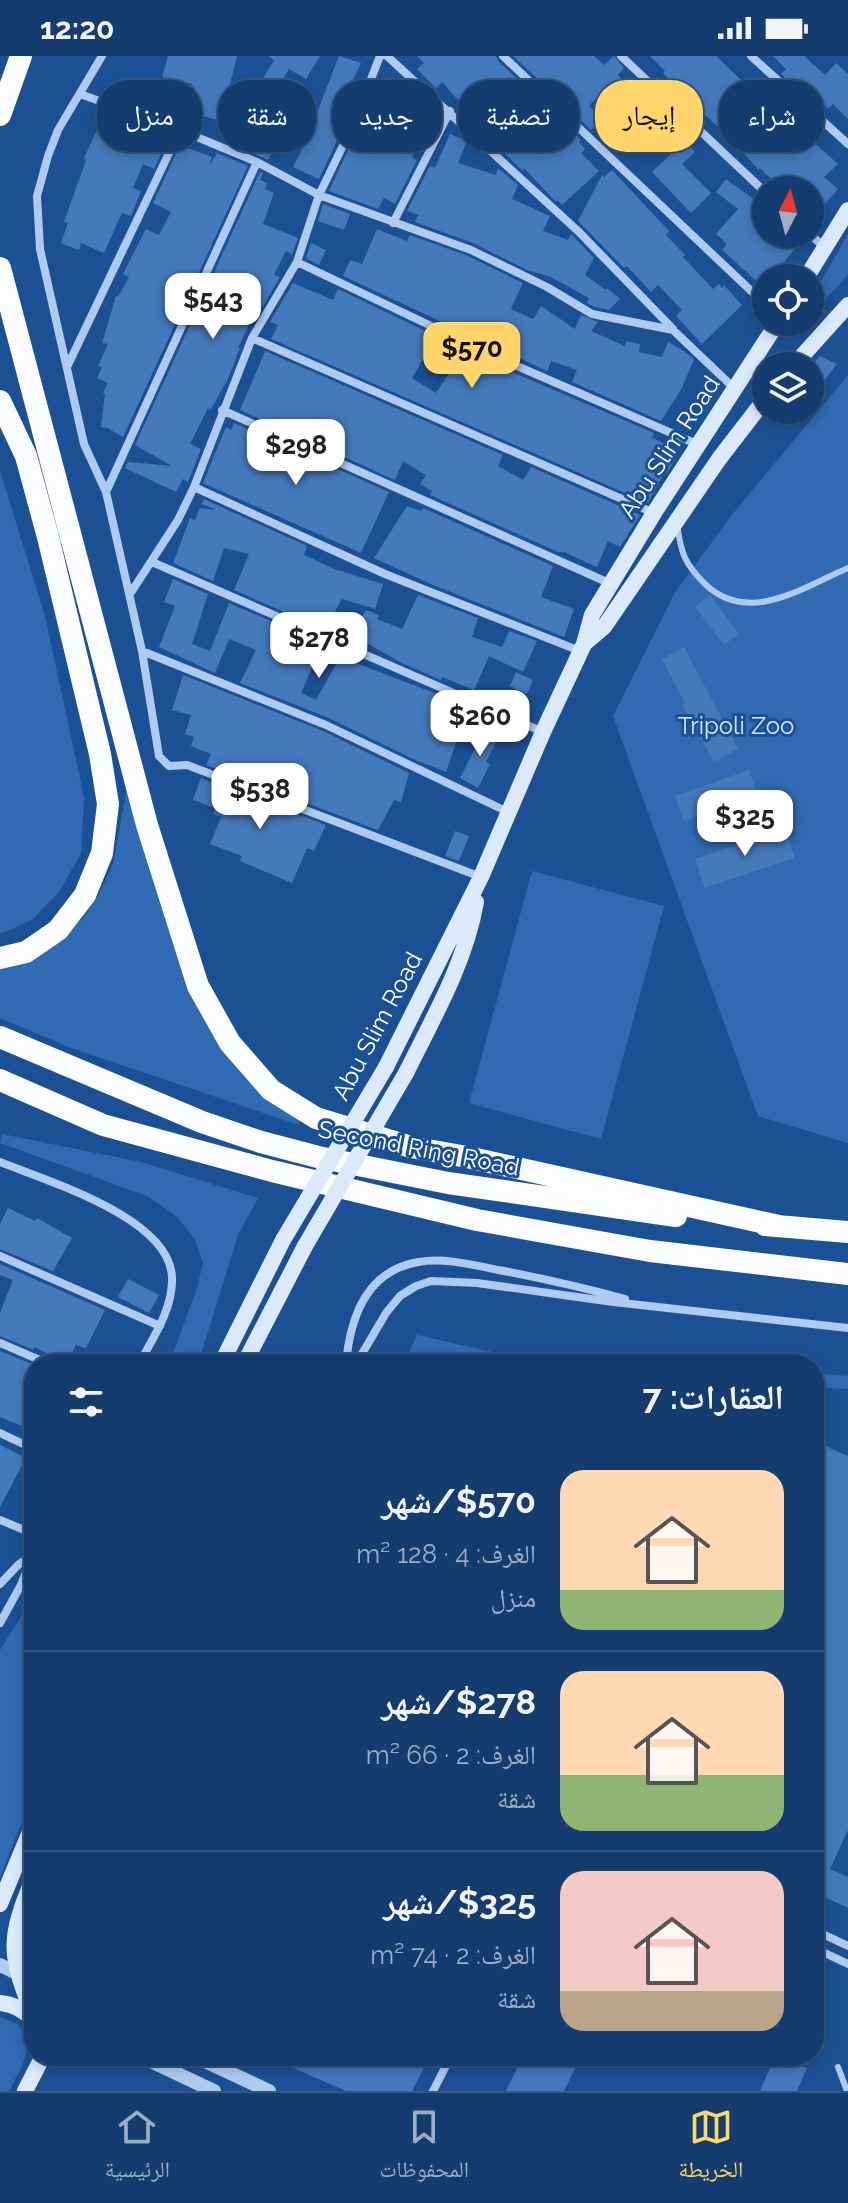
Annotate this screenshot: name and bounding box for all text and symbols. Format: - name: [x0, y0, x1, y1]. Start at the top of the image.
- text: 12:20: [40, 11, 115, 46]
- chip: منزل: [97, 80, 202, 152]
- chip: شقة: [218, 80, 316, 152]
- chip: جديد: [332, 80, 442, 152]
- chip: تصفية: [458, 80, 579, 152]
- chip: إيجار: [595, 80, 703, 152]
- chip: شراء: [719, 80, 824, 152]
- north arrow: [752, 176, 824, 248]
- map controls: [752, 176, 824, 424]
- button: locate: [752, 264, 824, 336]
- pin: $543: [166, 273, 260, 341]
- text: $543: [183, 284, 243, 314]
- pin: $570: [425, 322, 519, 390]
- text: $570: [441, 333, 503, 363]
- button: layers: [752, 352, 824, 424]
- street label: Abu Slim Road: [612, 371, 726, 523]
- pin: $298: [249, 419, 343, 487]
- text: $298: [265, 430, 327, 460]
- pin: $278: [272, 612, 366, 680]
- text: $278: [288, 623, 350, 653]
- pin: $260: [433, 690, 527, 758]
- text: $260: [449, 701, 511, 731]
- park label: Tripoli Zoo: [678, 711, 794, 740]
- pin: $538: [213, 763, 307, 831]
- text: $538: [229, 774, 291, 804]
- pin: $325: [698, 790, 792, 858]
- text: $325: [715, 801, 775, 831]
- street label: Abu Slim Road: [326, 947, 428, 1105]
- street label: Second Ring Road: [316, 1114, 522, 1182]
- text: العقارات: 7: [642, 1377, 784, 1417]
- icon: filters: [64, 1380, 108, 1424]
- text: $570/شهر: [381, 1481, 536, 1521]
- icon: home: [624, 1502, 720, 1598]
- text: الغرف: 4 · 128 m²: [356, 1539, 536, 1569]
- text: منزل: [491, 1583, 536, 1613]
- text: $278/شهر: [381, 1682, 536, 1722]
- icon: home: [624, 1703, 720, 1799]
- text: الغرف: 2 · 66 m²: [366, 1740, 536, 1770]
- text: شقة: [497, 1784, 536, 1814]
- text: $325/شهر: [383, 1882, 536, 1922]
- icon: home: [624, 1903, 720, 1999]
- text: الغرف: 2 · 74 m²: [370, 1940, 536, 1970]
- text: شقة: [497, 1984, 536, 2014]
- tab: الرئيسية: [105, 2105, 170, 2191]
- tab: المحفوظات: [379, 2105, 469, 2191]
- tab: الخريطة: [678, 2105, 743, 2191]

